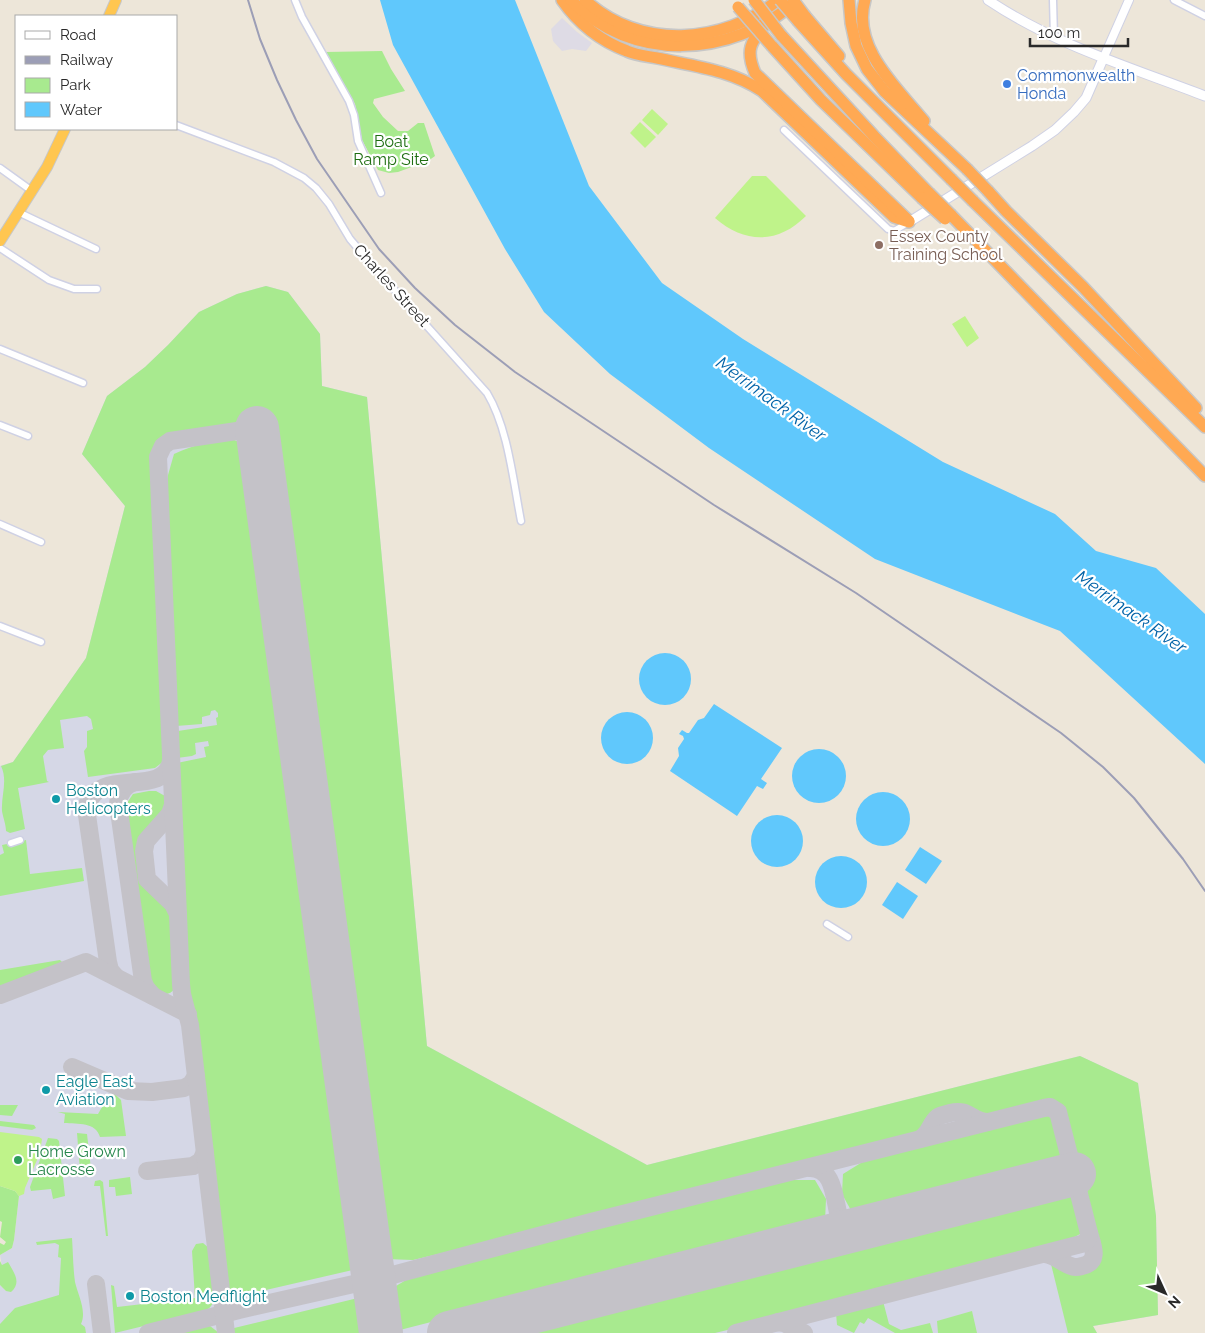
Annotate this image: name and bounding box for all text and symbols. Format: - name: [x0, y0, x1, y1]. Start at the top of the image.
- legend: [15, 15, 178, 130]
- scale bar: [1030, 15, 1128, 47]
- text: 100 m: [1038, 24, 1080, 42]
- text: Road: [60, 26, 96, 44]
- text: Railway: [60, 51, 113, 69]
- place label: Commonwealth Honda: [1017, 66, 1135, 103]
- text: Park: [60, 76, 91, 94]
- marker: Commonwealth Honda: [1001, 78, 1013, 90]
- text: Water: [60, 101, 103, 119]
- park label: Boat Ramp Site: [353, 132, 429, 169]
- place label: Essex County Training School: [889, 227, 1003, 264]
- marker: Essex County Training School: [873, 239, 885, 251]
- street label: Charles Street: [350, 240, 434, 331]
- water label: Merrimack River: [712, 352, 831, 446]
- water label: Merrimack River: [1072, 566, 1191, 658]
- place label: Boston Helicopters: [66, 781, 151, 818]
- marker: Boston Helicopters: [50, 793, 62, 805]
- place label: Eagle East Aviation: [56, 1072, 134, 1109]
- marker: Eagle East Aviation: [40, 1084, 52, 1096]
- place label: Home Grown Lacrosse: [28, 1142, 126, 1179]
- marker: Home Grown Lacrosse: [12, 1154, 24, 1166]
- north arrow: [1140, 1268, 1190, 1318]
- place label: Boston Medflight: [140, 1287, 267, 1306]
- marker: Boston Medflight: [124, 1290, 136, 1302]
- text: N: [1165, 1293, 1184, 1311]

